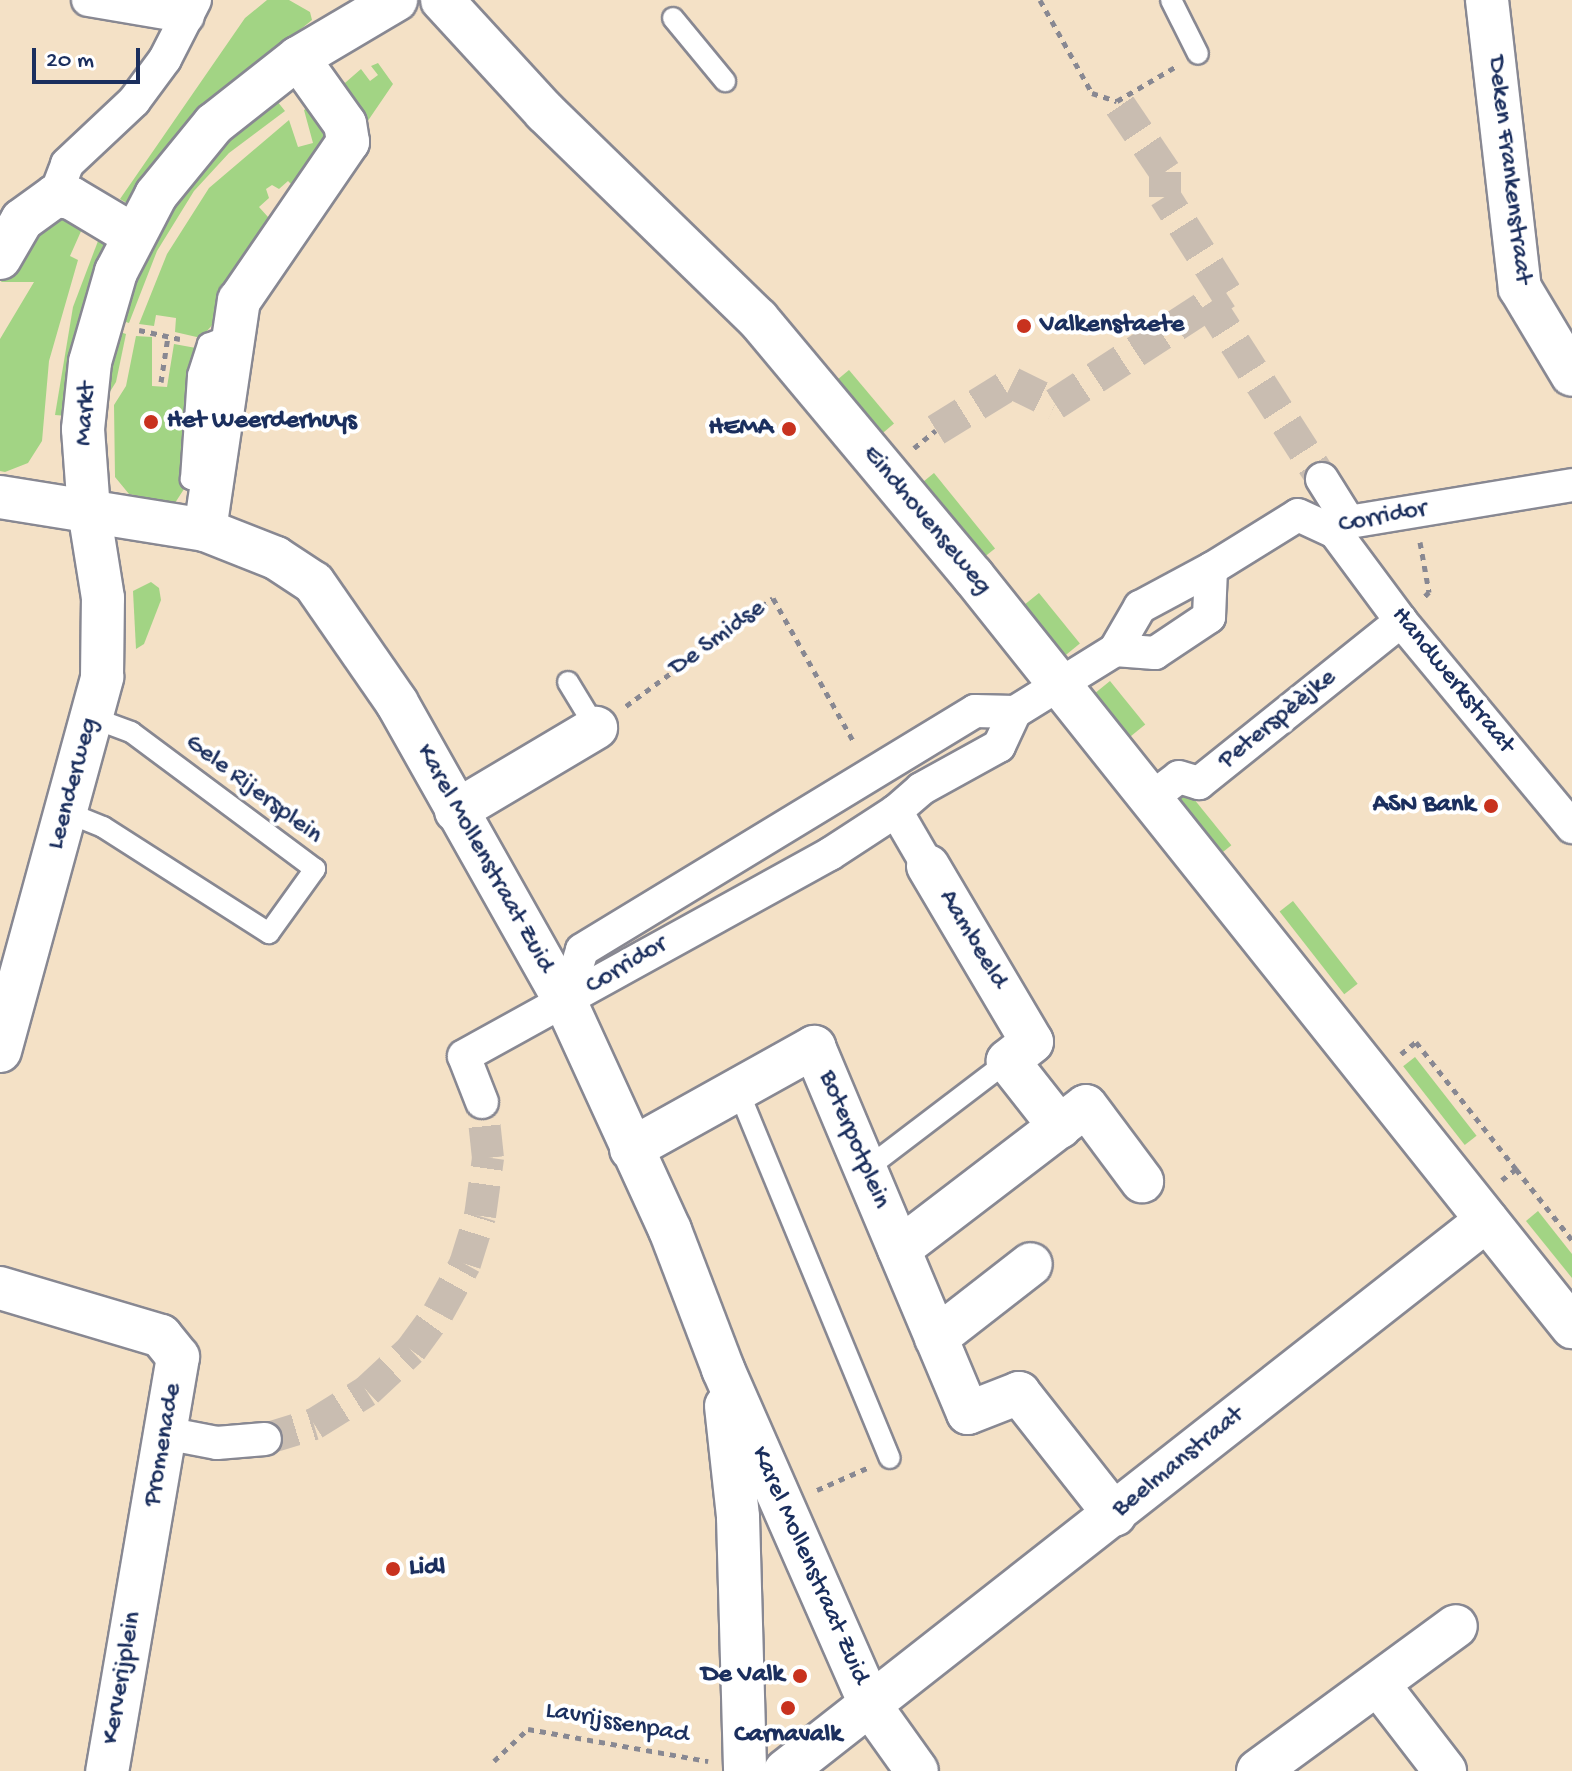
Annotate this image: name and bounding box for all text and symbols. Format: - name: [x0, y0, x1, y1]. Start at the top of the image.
- scale bar: [36, 32, 144, 82]
- text: 20 m: [46, 47, 94, 76]
- street label: Deken Frankenstraat: [1479, 54, 1537, 286]
- place label: Valkenstaete: [1040, 310, 1184, 342]
- marker: Valkenstaete: [1015, 317, 1033, 335]
- street label: Markt: [70, 381, 104, 447]
- place label: Het Weerderhuys: [167, 406, 357, 438]
- marker: Het Weerderhuys: [142, 413, 160, 431]
- place label: HEMA: [709, 413, 773, 445]
- marker: HEMA: [780, 420, 798, 438]
- street label: Eindhovenseweg: [854, 440, 998, 602]
- street label: Corridor: [1336, 494, 1430, 542]
- street label: De Smidse: [664, 594, 772, 684]
- street label: Handwerkstraat: [1383, 601, 1521, 761]
- street label: Peterspèèjke: [1213, 663, 1343, 777]
- street label: Leenderweg: [41, 715, 107, 853]
- street label: Gele Rijersplein: [178, 728, 328, 852]
- street label: Karel Mollenstraat Zuid: [408, 739, 560, 979]
- place label: ASN Bank: [1373, 790, 1475, 822]
- marker: ASN Bank: [1482, 797, 1500, 815]
- street label: Aambeeld: [930, 885, 1014, 995]
- street label: Corridor: [581, 930, 673, 1002]
- street label: Boterpotplein: [810, 1066, 896, 1214]
- street label: Promenade: [138, 1381, 190, 1509]
- street label: Beelmanstraat: [1107, 1401, 1251, 1525]
- street label: Karel Mollenstraat Zuid: [742, 1442, 876, 1690]
- place label: Lidl: [409, 1553, 445, 1585]
- marker: Lidl: [384, 1560, 402, 1578]
- street label: Kerverijplein: [96, 1609, 150, 1747]
- place label: De Valk: [701, 1660, 784, 1692]
- marker: De Valk: [791, 1667, 809, 1685]
- street label: Lavrijssenpad: [543, 1696, 691, 1752]
- marker: Carnavalk: [779, 1699, 797, 1717]
- place label: Carnavalk: [734, 1720, 842, 1752]

